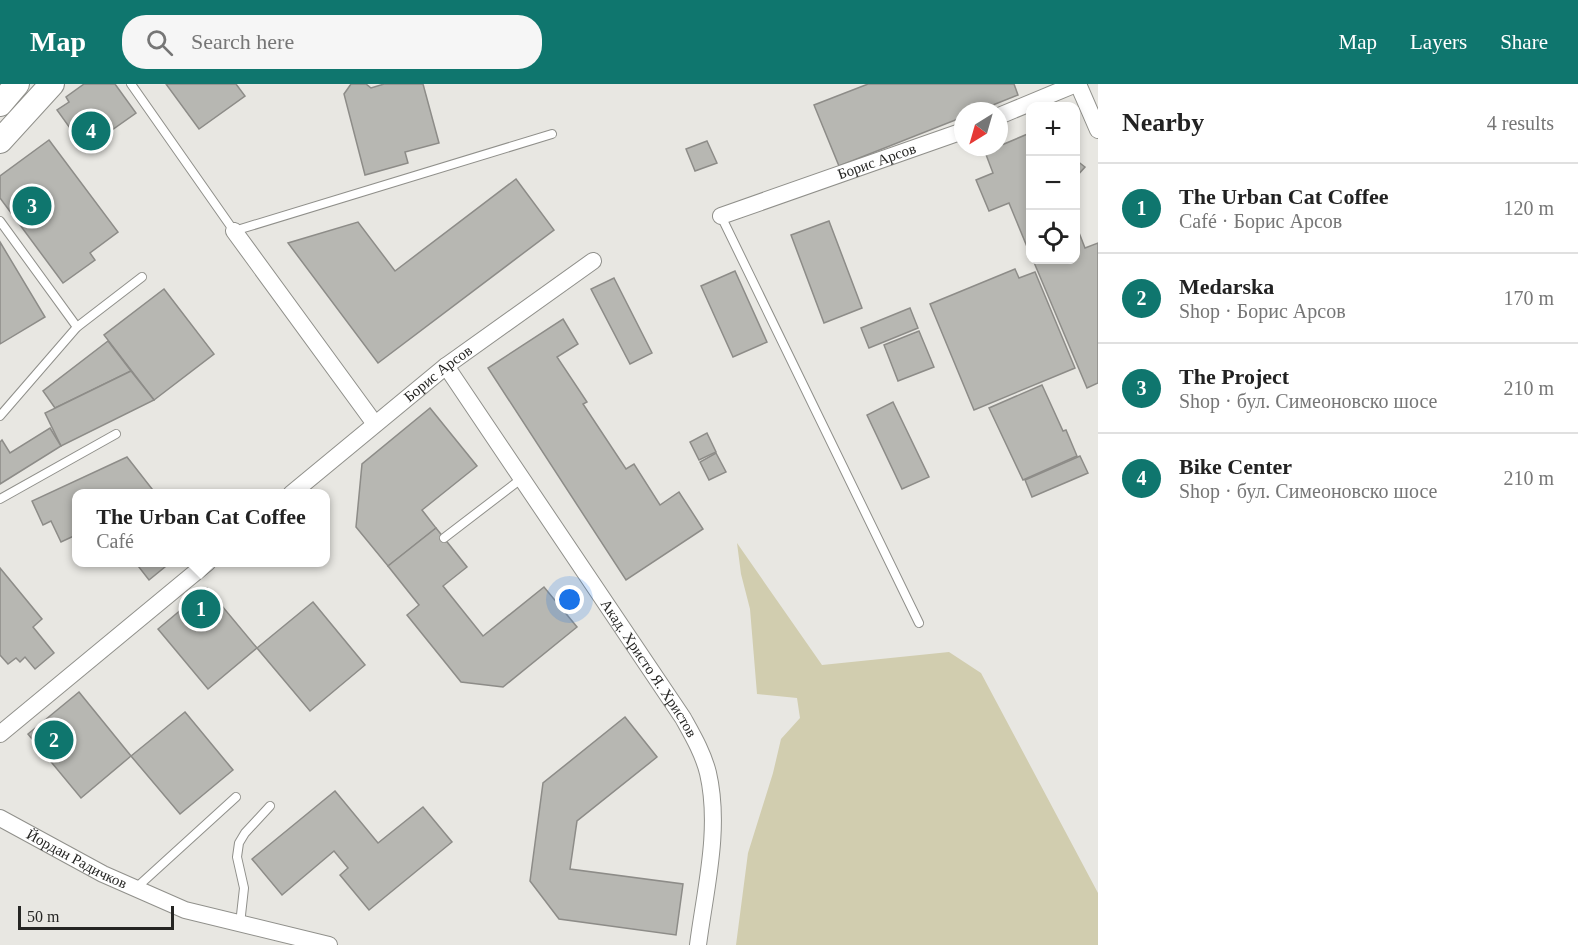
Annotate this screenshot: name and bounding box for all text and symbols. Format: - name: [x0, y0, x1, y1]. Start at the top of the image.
- search box: [122, 15, 542, 69]
- text: Map: [30, 26, 86, 57]
- icon: search: [143, 26, 176, 59]
- text: Search here: [191, 29, 294, 54]
- text: Map: [1339, 30, 1377, 54]
- text: Layers: [1410, 30, 1467, 54]
- text: Share: [1500, 30, 1548, 54]
- north arrow: [954, 102, 1008, 156]
- map controls: [1026, 102, 1080, 264]
- button: +: [1026, 102, 1080, 156]
- pin: 4: [72, 108, 110, 154]
- text: Nearby: [1122, 108, 1204, 137]
- text: 4 results: [1487, 112, 1554, 134]
- street label: Борис Арсов: [835, 140, 918, 182]
- button: −: [1026, 156, 1080, 210]
- pin: 3: [12, 184, 51, 228]
- text: The Urban Cat Coffee: [1179, 184, 1389, 209]
- text: 1: [1137, 197, 1147, 219]
- text: 120 m: [1503, 197, 1554, 219]
- button: locate: [1026, 210, 1080, 264]
- text: Café · Борис Арсов: [1179, 210, 1342, 232]
- text: Medarska: [1179, 274, 1274, 299]
- text: 2: [1137, 287, 1147, 309]
- text: 170 m: [1503, 287, 1554, 309]
- text: Shop · Борис Арсов: [1179, 300, 1346, 322]
- street label: Борис Арсов: [401, 342, 475, 405]
- text: The Project: [1179, 364, 1289, 389]
- text: 3: [1137, 377, 1147, 399]
- text: 210 m: [1503, 377, 1554, 399]
- text: Shop · бул. Симеоновско шосе: [1179, 390, 1437, 412]
- text: Bike Center: [1179, 454, 1292, 479]
- text: 4: [1137, 467, 1147, 489]
- text: 210 m: [1503, 467, 1554, 489]
- text: Shop · бул. Симеоновско шосе: [1179, 480, 1437, 502]
- popup: [72, 489, 330, 567]
- text: The Urban Cat Coffee: [96, 504, 306, 529]
- text: Café: [96, 530, 134, 552]
- your location: [555, 585, 584, 614]
- pin: 1: [182, 586, 220, 632]
- street label: Акад. Христо Я. Христов: [597, 596, 700, 740]
- pin: 2: [34, 718, 74, 762]
- street label: Йордан Радичков: [24, 826, 129, 892]
- scale bar: [18, 903, 174, 930]
- text: 50 m: [27, 908, 59, 925]

